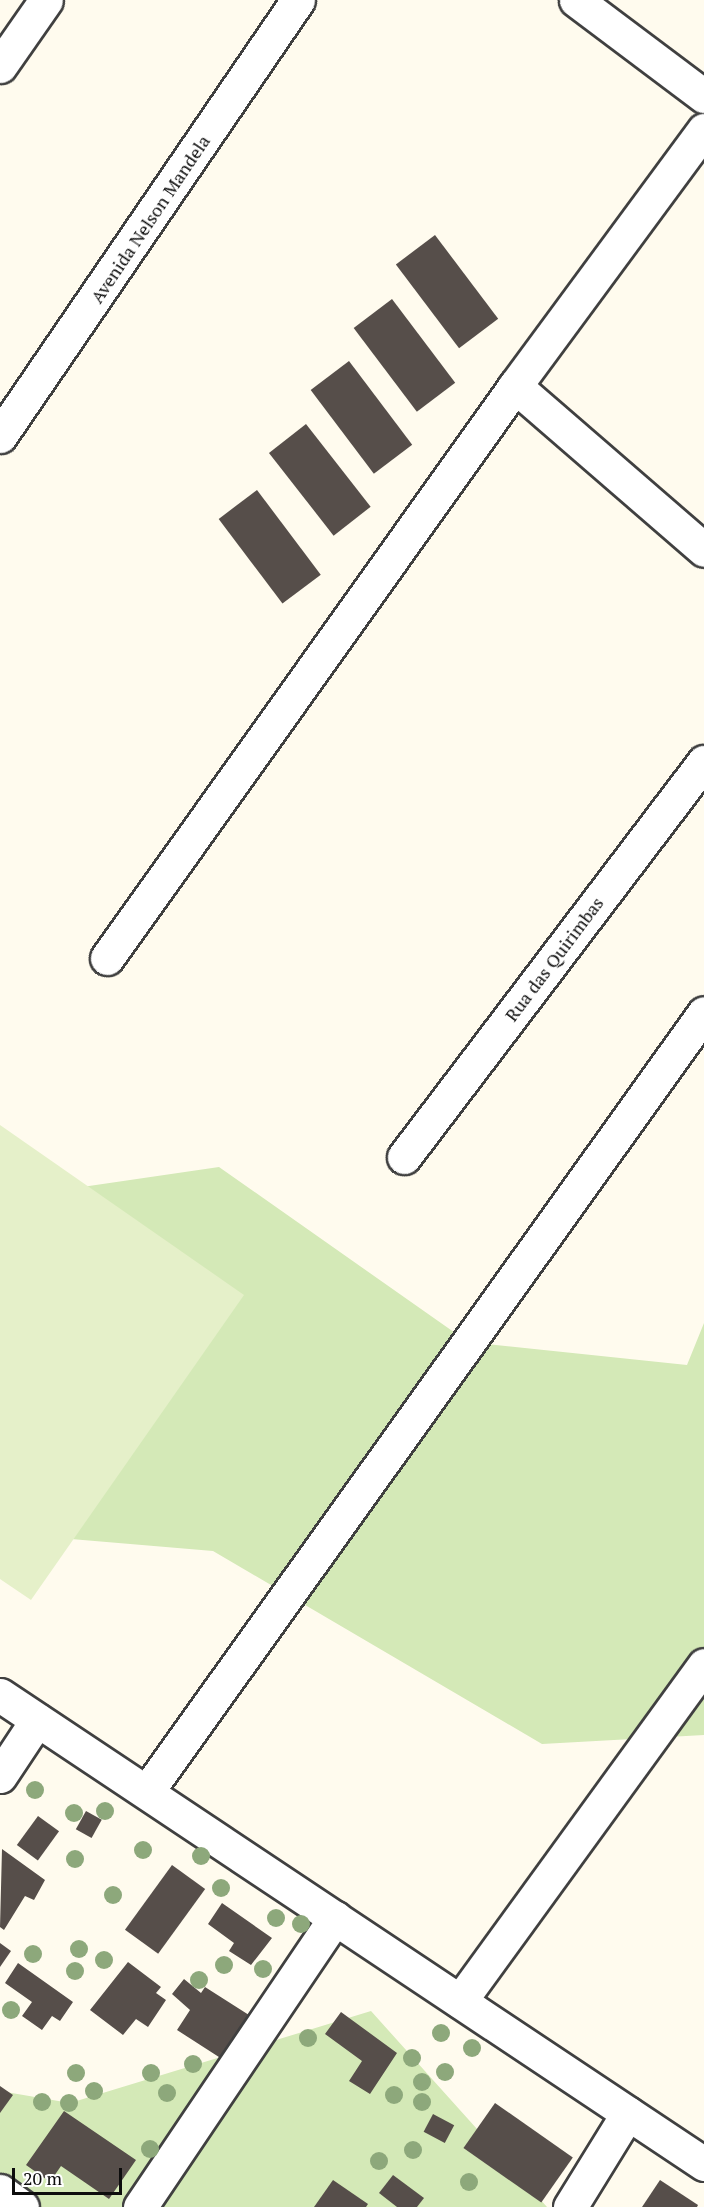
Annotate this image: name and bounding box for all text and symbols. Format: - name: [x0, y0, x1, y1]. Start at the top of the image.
- street label: Avenida Nelson Mandela: [86, 131, 214, 307]
- street label: Rua das Quirimbas: [500, 893, 608, 1025]
- scale bar: [15, 2156, 124, 2194]
- text: 20 m: [23, 2166, 62, 2190]

